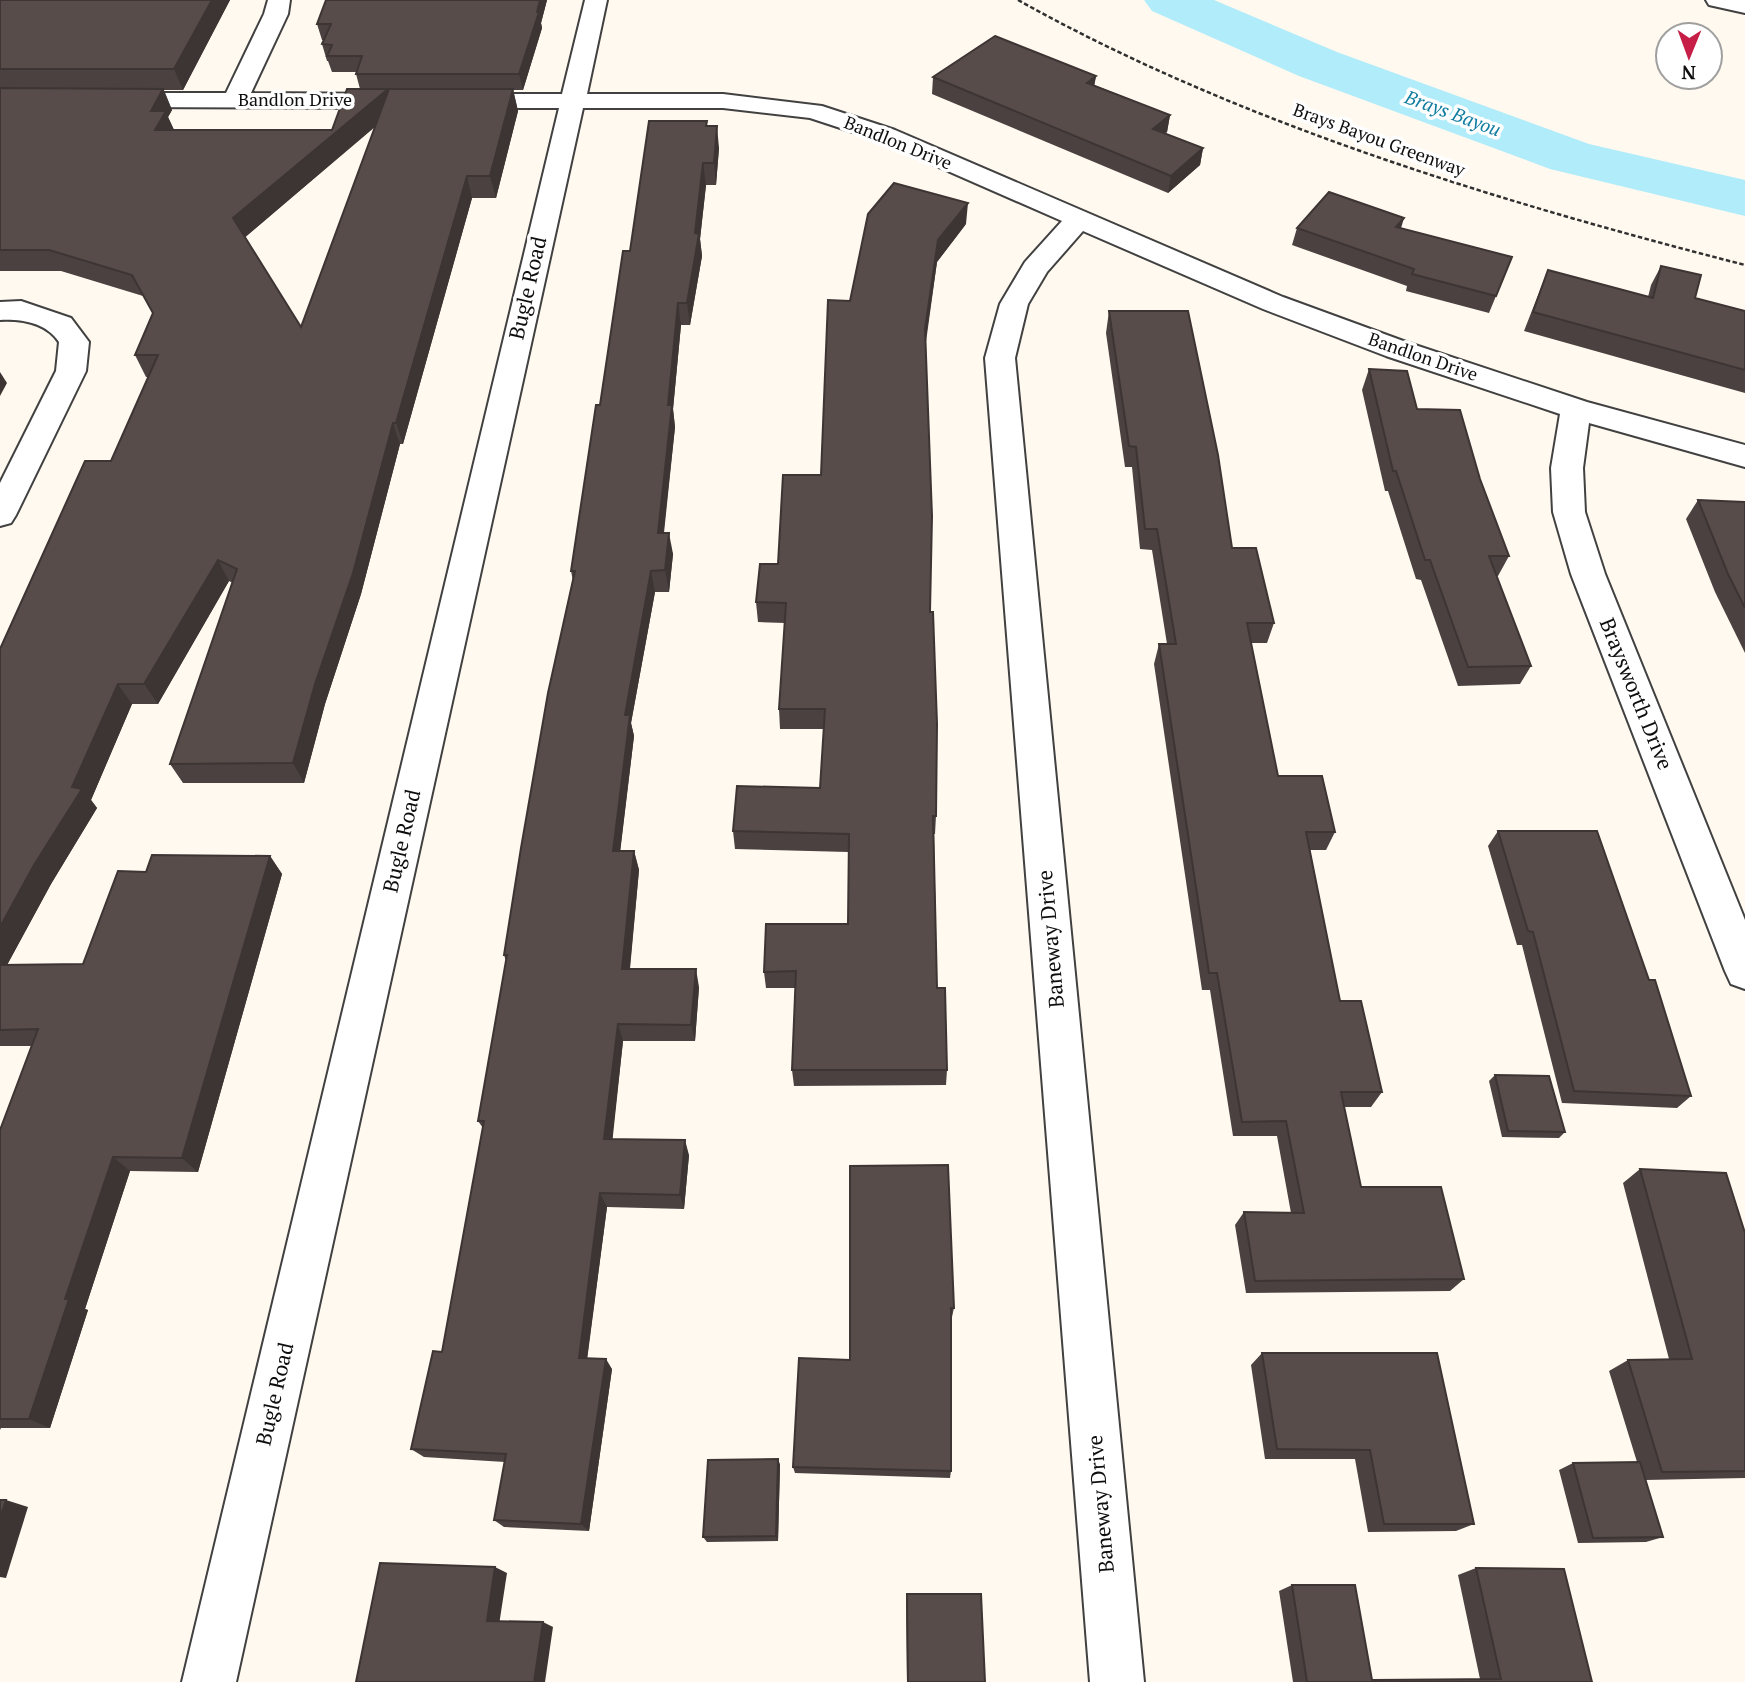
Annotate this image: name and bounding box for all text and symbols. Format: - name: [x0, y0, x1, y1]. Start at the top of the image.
- north arrow: [1654, 21, 1724, 91]
- text: N: [1681, 61, 1696, 86]
- water label: Brays Bayou: [1401, 83, 1505, 141]
- street label: Bandlon Drive: [238, 87, 352, 111]
- street label: Brays Bayou Greenway: [1290, 97, 1469, 182]
- street label: Bandlon Drive: [841, 110, 956, 175]
- street label: Bugle Road: [502, 233, 553, 342]
- street label: Bandlon Drive: [1365, 326, 1481, 386]
- street label: Braysworth Drive: [1594, 614, 1680, 774]
- street label: Bugle Road: [376, 786, 427, 895]
- street label: Baneway Drive: [1030, 869, 1070, 1009]
- street label: Bugle Road: [249, 1339, 300, 1448]
- street label: Baneway Drive: [1080, 1434, 1120, 1574]

